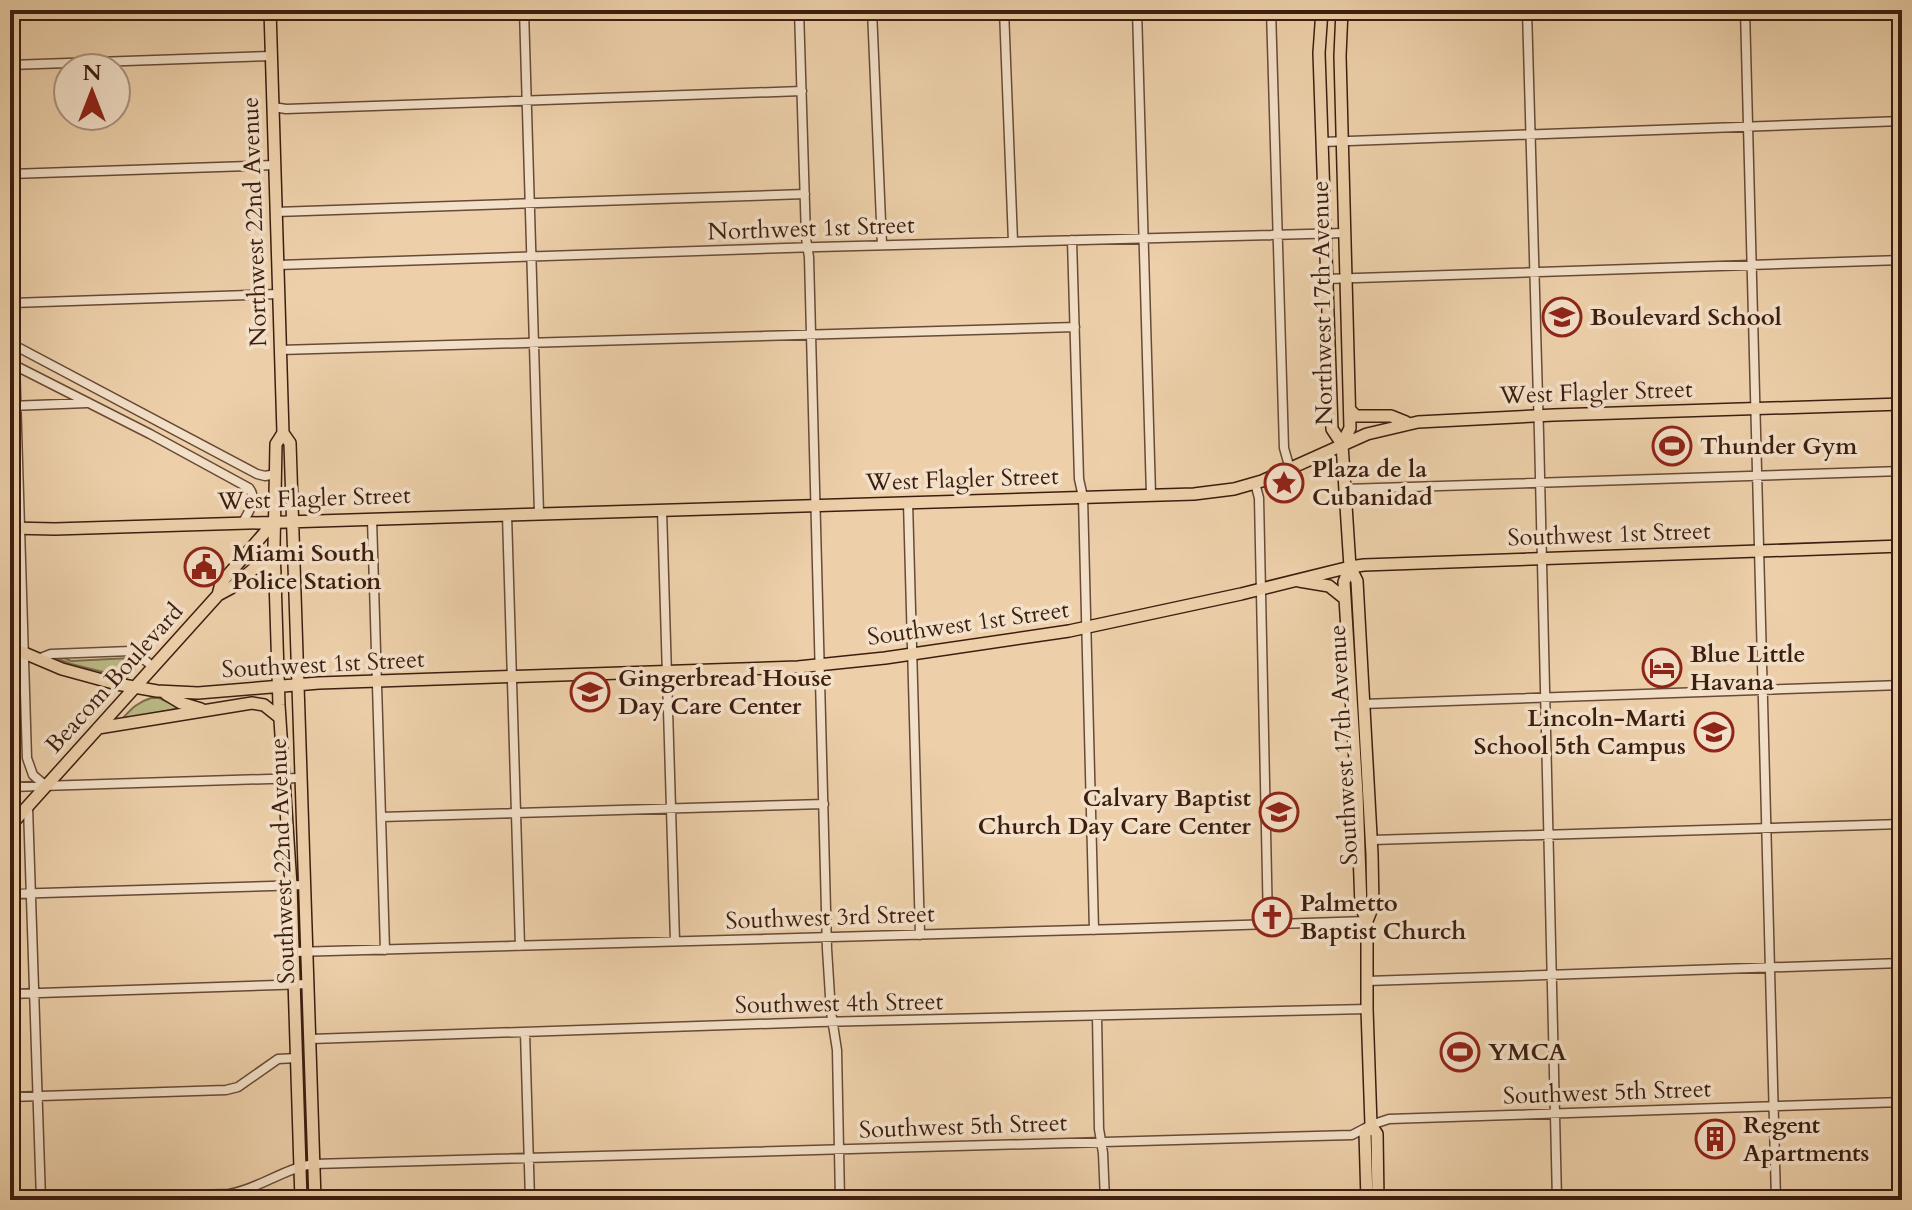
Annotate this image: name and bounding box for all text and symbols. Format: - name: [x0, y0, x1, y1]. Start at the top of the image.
- north arrow: [52, 52, 132, 132]
- text: N: [82, 58, 102, 88]
- street label: Northwest 22nd Avenue: [234, 96, 275, 348]
- street label: Northwest 17th Avenue: [1304, 180, 1341, 426]
- street label: Northwest 1st Street: [707, 208, 916, 249]
- school or university icon: Boulevard School: [1541, 296, 1583, 338]
- place label: Boulevard School: [1590, 301, 1782, 334]
- street label: West Flagler Street: [1498, 373, 1693, 412]
- sports icon: Thunder Gym: [1651, 425, 1693, 467]
- place label: Thunder Gym: [1700, 430, 1858, 463]
- place label: Plaza de la Cubanidad: [1312, 453, 1433, 514]
- street label: West Flagler Street: [864, 460, 1059, 499]
- place icon: Plaza de la Cubanidad: [1263, 462, 1305, 504]
- street label: West Flagler Street: [216, 479, 411, 518]
- street label: Southwest 1st Street: [1507, 514, 1712, 555]
- place label: Miami South Police Station: [232, 537, 382, 598]
- public building icon: Miami South Police Station: [183, 546, 225, 588]
- street label: Southwest 1st Street: [865, 593, 1071, 654]
- street label: Beacom Boulevard: [38, 596, 191, 761]
- street label: Southwest 17th Avenue: [1321, 624, 1366, 866]
- place label: Blue Little Havana: [1690, 638, 1805, 699]
- street label: Southwest 1st Street: [221, 643, 426, 686]
- hotel icon: Blue Little Havana: [1641, 647, 1683, 689]
- place label: Gingerbread House Day Care Center: [618, 662, 832, 723]
- school or university icon: Gingerbread House Day Care Center: [569, 671, 611, 713]
- place label: Lincoln-Marti School 5th Campus: [1474, 702, 1686, 763]
- school or university icon: Lincoln-Marti School 5th Campus: [1693, 711, 1735, 753]
- street label: Southwest 22nd Avenue: [262, 737, 303, 985]
- place label: Calvary Baptist Church Day Care Center: [978, 782, 1252, 843]
- school or university icon: Calvary Baptist Church Day Care Center: [1258, 791, 1300, 833]
- place label: Palmetto Baptist Church: [1300, 887, 1466, 948]
- church icon: Palmetto Baptist Church: [1251, 896, 1293, 938]
- street label: Southwest 3rd Street: [725, 897, 936, 938]
- street label: Southwest 4th Street: [735, 985, 944, 1022]
- sports icon: YMCA: [1439, 1031, 1481, 1073]
- place label: YMCA: [1488, 1036, 1567, 1069]
- street label: Southwest 5th Street: [1502, 1072, 1712, 1113]
- street label: Southwest 5th Street: [858, 1106, 1068, 1147]
- place label: Regent Apartments: [1743, 1109, 1869, 1170]
- building icon: Regent Apartments: [1694, 1118, 1736, 1160]

